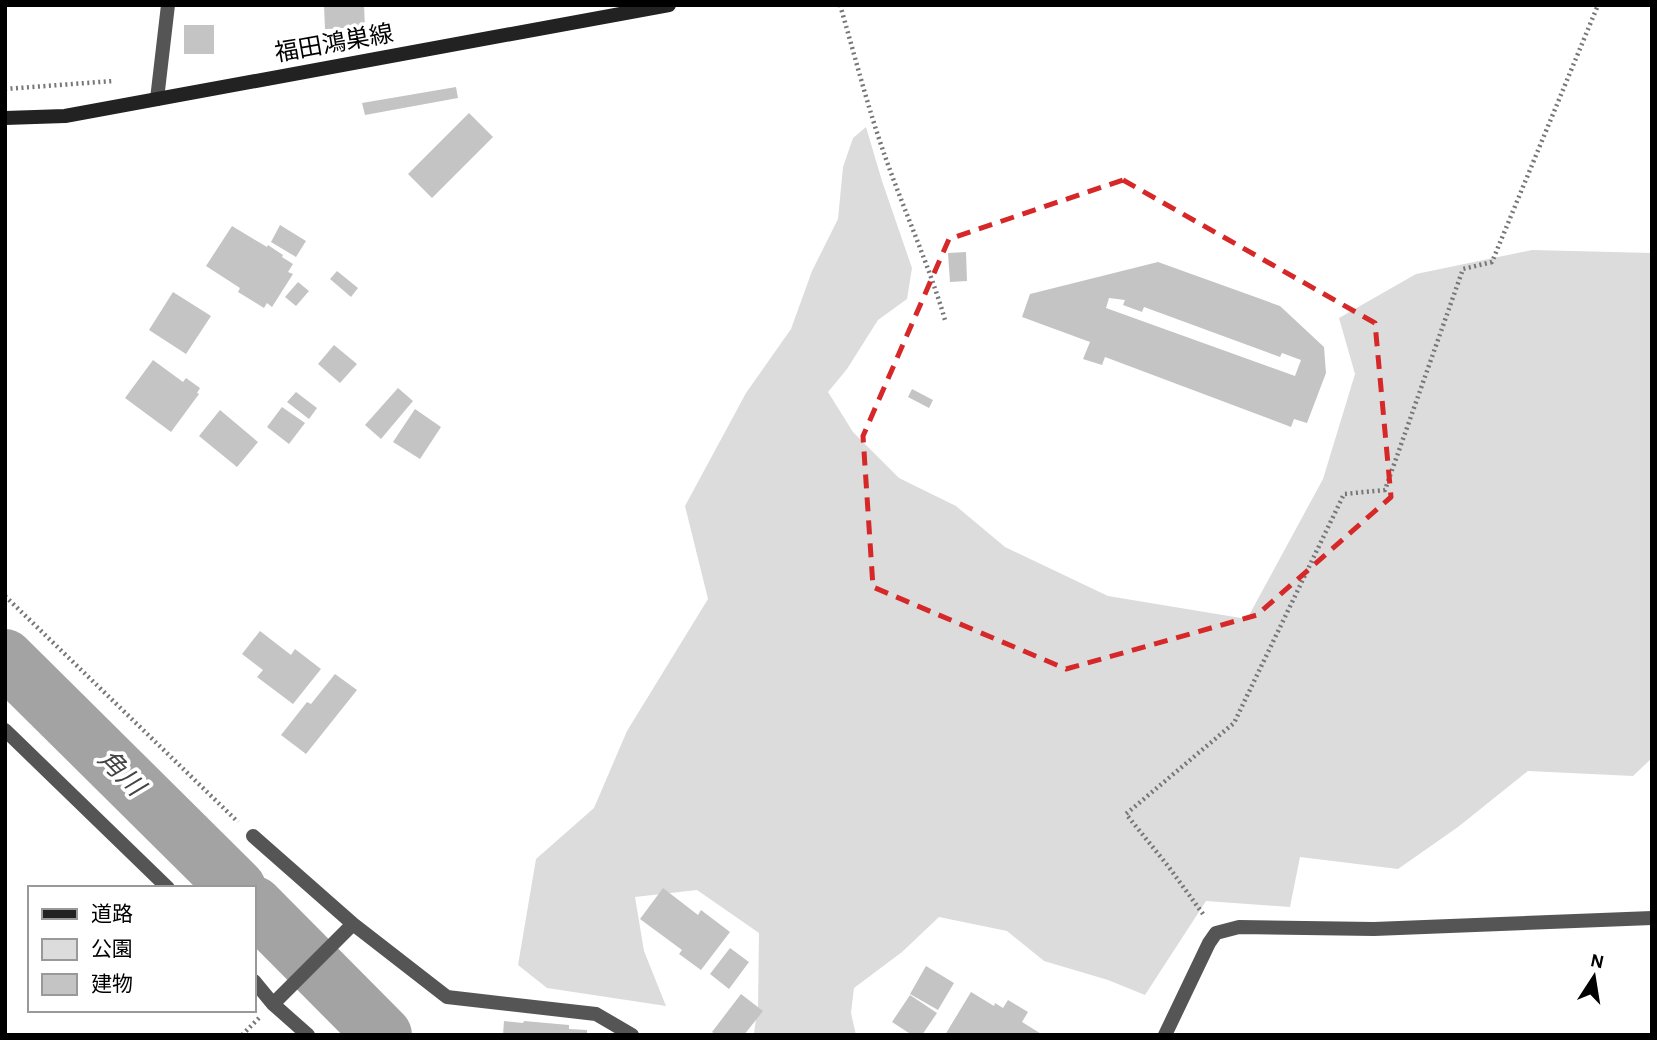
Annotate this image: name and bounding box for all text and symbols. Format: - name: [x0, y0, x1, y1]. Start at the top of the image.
- street label: 福田鴻巣線: [272, 20, 395, 66]
- water label: 角川: [93, 745, 151, 803]
- legend: [28, 886, 256, 1012]
- text: 道路: [91, 903, 133, 925]
- text: 公園: [91, 939, 133, 960]
- north arrow: [1559, 942, 1629, 1012]
- text: N: [1589, 951, 1606, 973]
- text: 建物: [91, 973, 133, 995]

